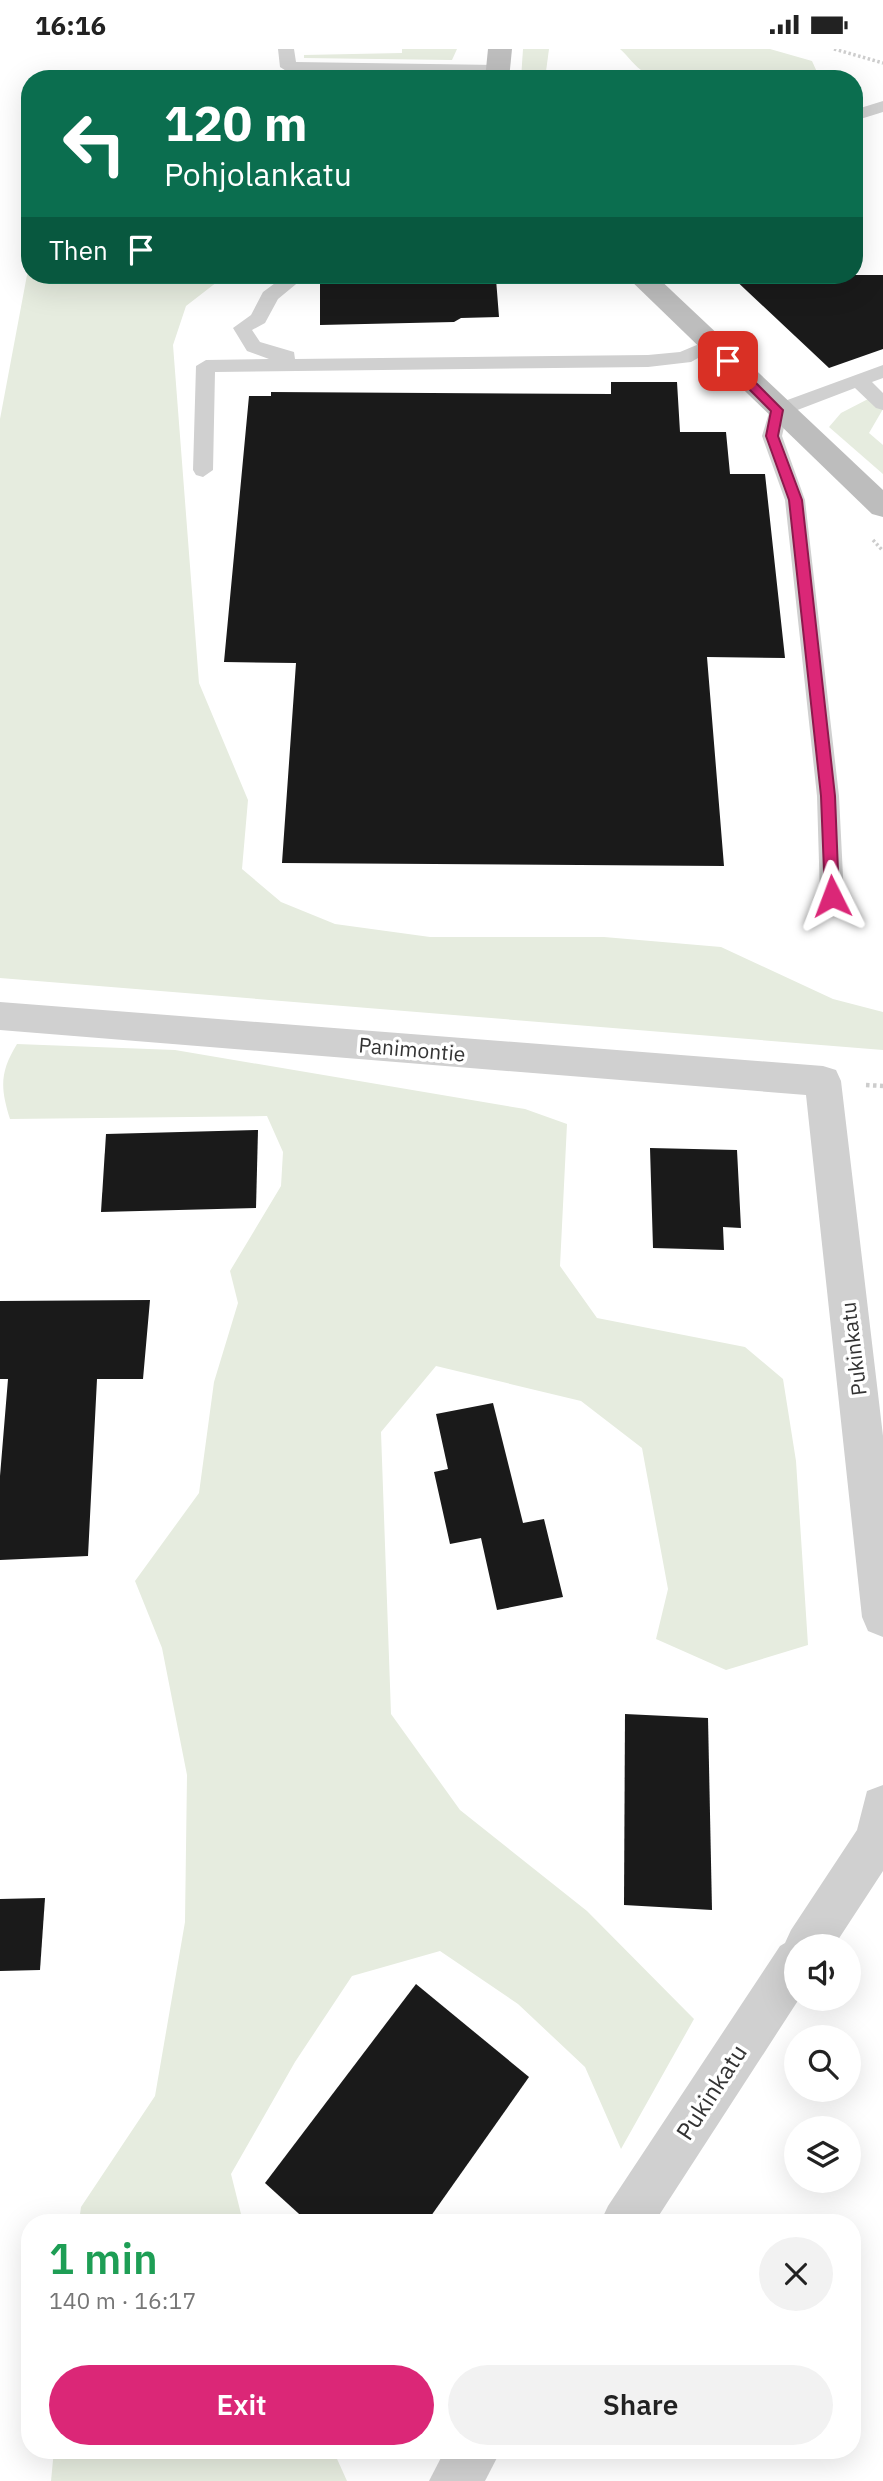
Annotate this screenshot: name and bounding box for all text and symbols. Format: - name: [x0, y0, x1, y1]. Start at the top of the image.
- text: 16:16: [35, 8, 106, 42]
- text: 120 m: [164, 91, 308, 154]
- icon: left: [49, 98, 140, 189]
- text: Pohjolankatu: [164, 153, 352, 195]
- icon: arrive: [122, 231, 160, 269]
- text: Then: [49, 233, 108, 267]
- pin: [698, 331, 758, 391]
- icon: arrive: [709, 342, 747, 380]
- position arrow: [795, 859, 869, 933]
- street label: Panimontie: [357, 1030, 467, 1068]
- street label: Pukinkatu: [833, 1300, 873, 1398]
- map controls: [784, 1934, 861, 2193]
- button: sound: [784, 1934, 861, 2011]
- button: search: [784, 2025, 861, 2102]
- street label: Pukinkatu: [668, 2038, 754, 2146]
- button: layers: [784, 2116, 861, 2193]
- text: 1 min: [49, 2231, 158, 2286]
- button: close: [759, 2237, 833, 2311]
- text: 140 m · 16:17: [49, 2285, 196, 2315]
- button: Exit: [49, 2365, 434, 2445]
- button: Share: [448, 2365, 833, 2445]

